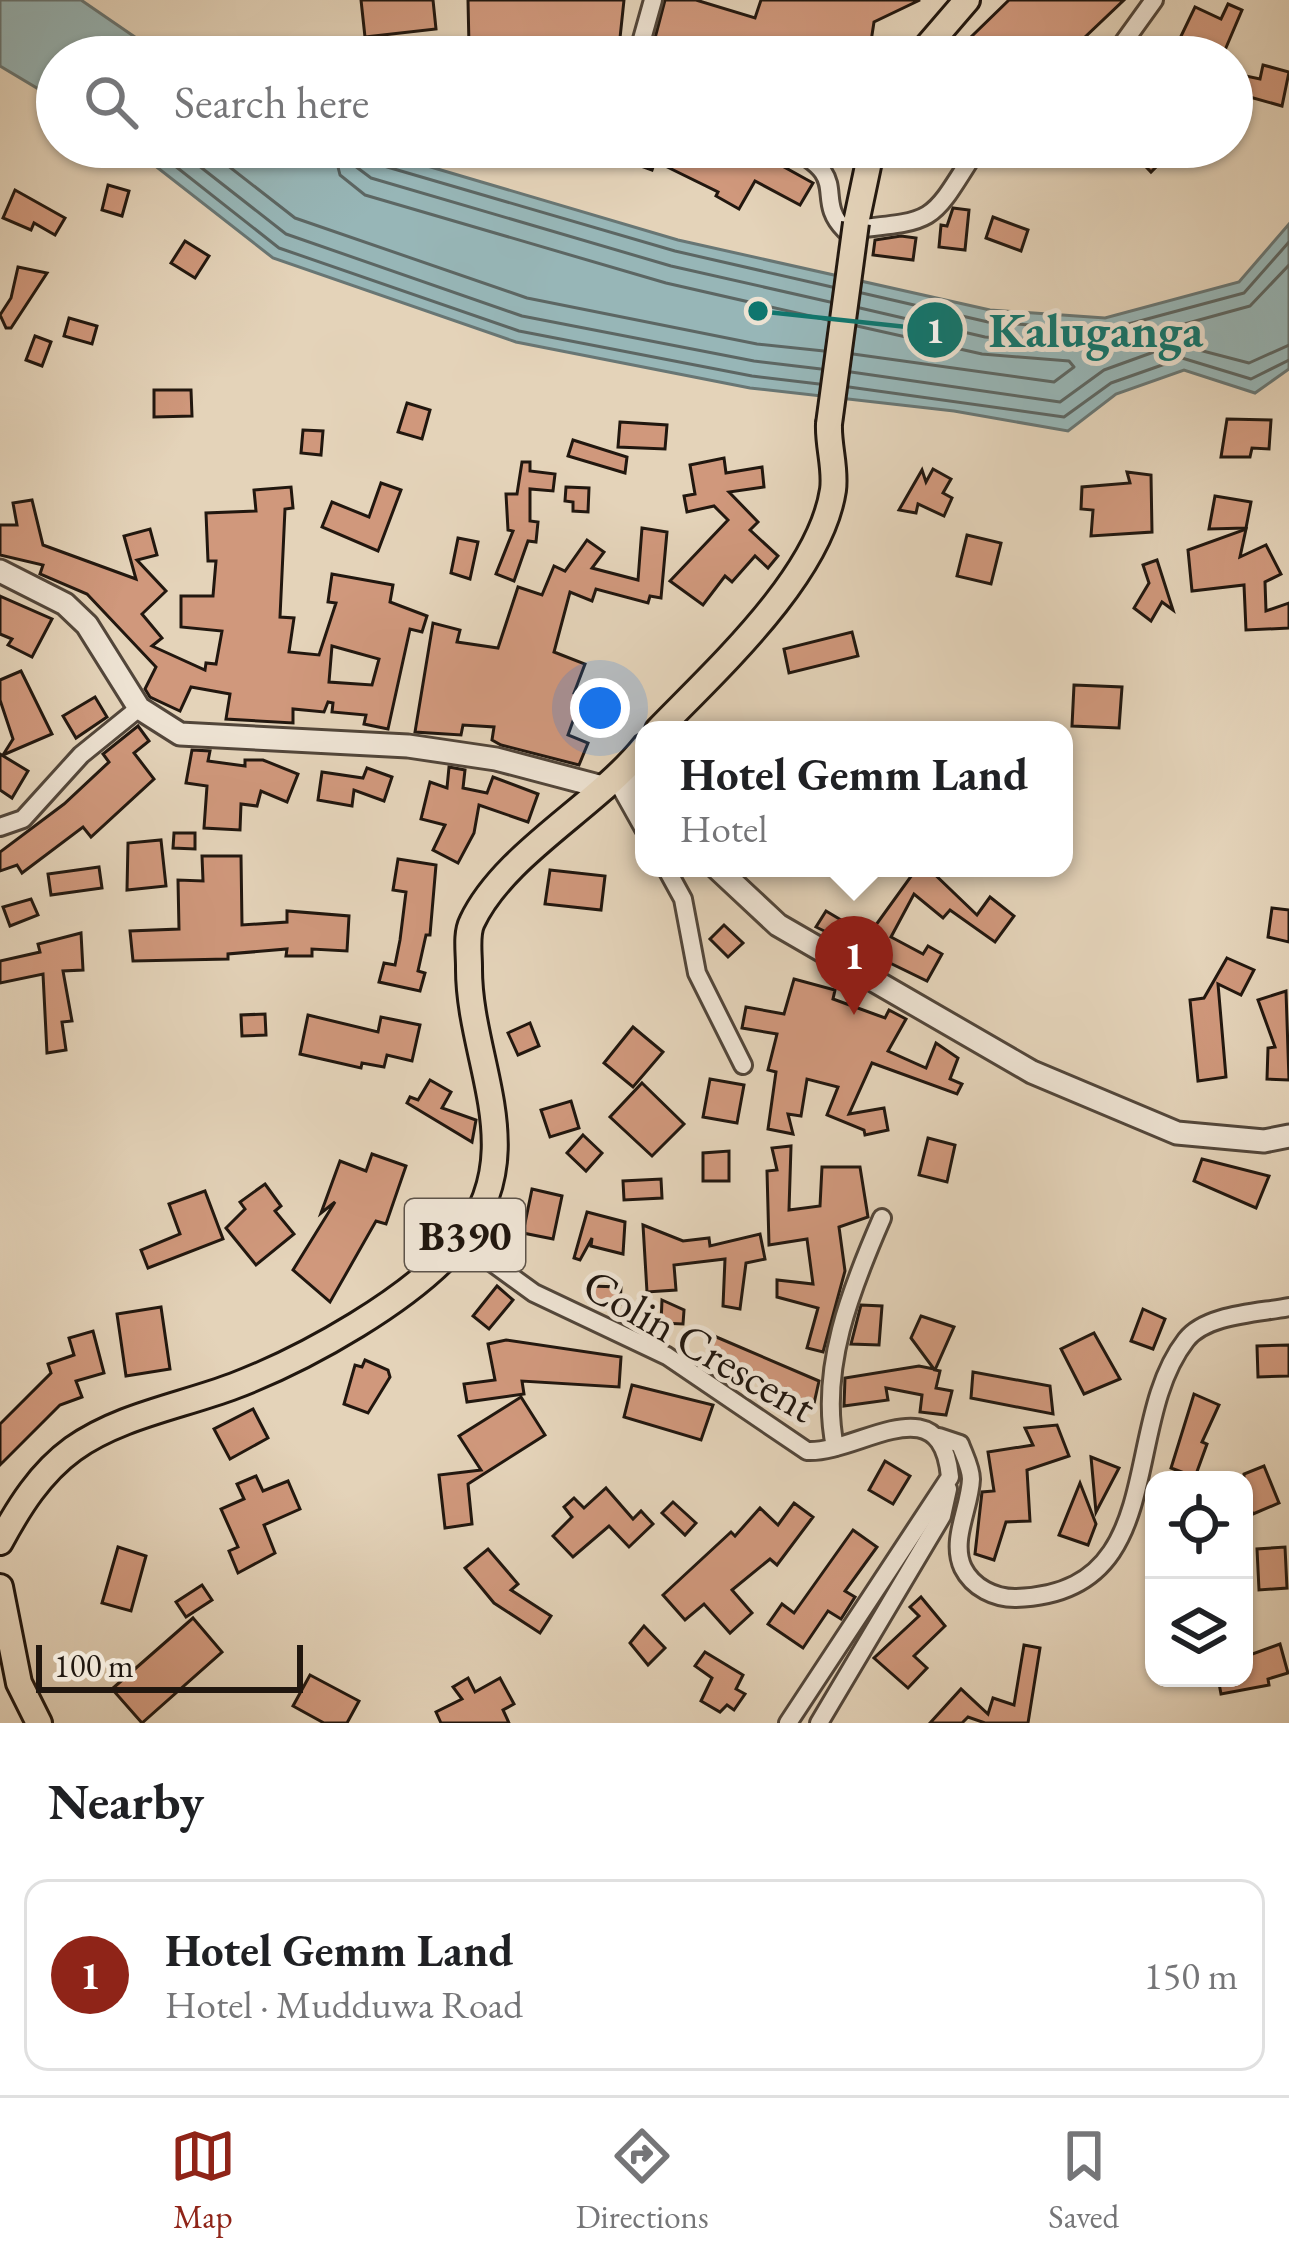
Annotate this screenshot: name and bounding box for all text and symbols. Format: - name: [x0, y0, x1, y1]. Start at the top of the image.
- search box: [36, 36, 1253, 168]
- icon: search: [78, 69, 144, 135]
- text: Search here: [174, 73, 369, 131]
- callout: Kaluganga: [905, 288, 1227, 372]
- text: Kaluganga: [989, 299, 1204, 361]
- text: 1: [925, 307, 945, 354]
- your location: [570, 678, 630, 738]
- popup: [635, 721, 1073, 877]
- text: Hotel Gemm Land: [680, 745, 1028, 803]
- text: Hotel: [680, 803, 768, 854]
- pin: 1: [815, 916, 893, 1015]
- road number: B390: [405, 1199, 525, 1271]
- street label: Colin Crescent: [573, 1255, 827, 1435]
- map controls: [1145, 1471, 1253, 1687]
- button: locate: [1145, 1471, 1253, 1579]
- button: layers: [1145, 1579, 1253, 1687]
- scale bar: [36, 1639, 303, 1692]
- text: 100 m: [54, 1644, 134, 1687]
- text: Nearby: [48, 1768, 204, 1834]
- text: Hotel Gemm Land: [165, 1921, 513, 1979]
- text: 1: [80, 1950, 100, 2001]
- text: 150 m: [1144, 1950, 1238, 2001]
- text: Hotel · Mudduwa Road: [165, 1979, 523, 2030]
- tab: Map: [170, 2123, 236, 2238]
- tab: Directions: [576, 2123, 709, 2238]
- tab: Saved: [1048, 2123, 1119, 2238]

